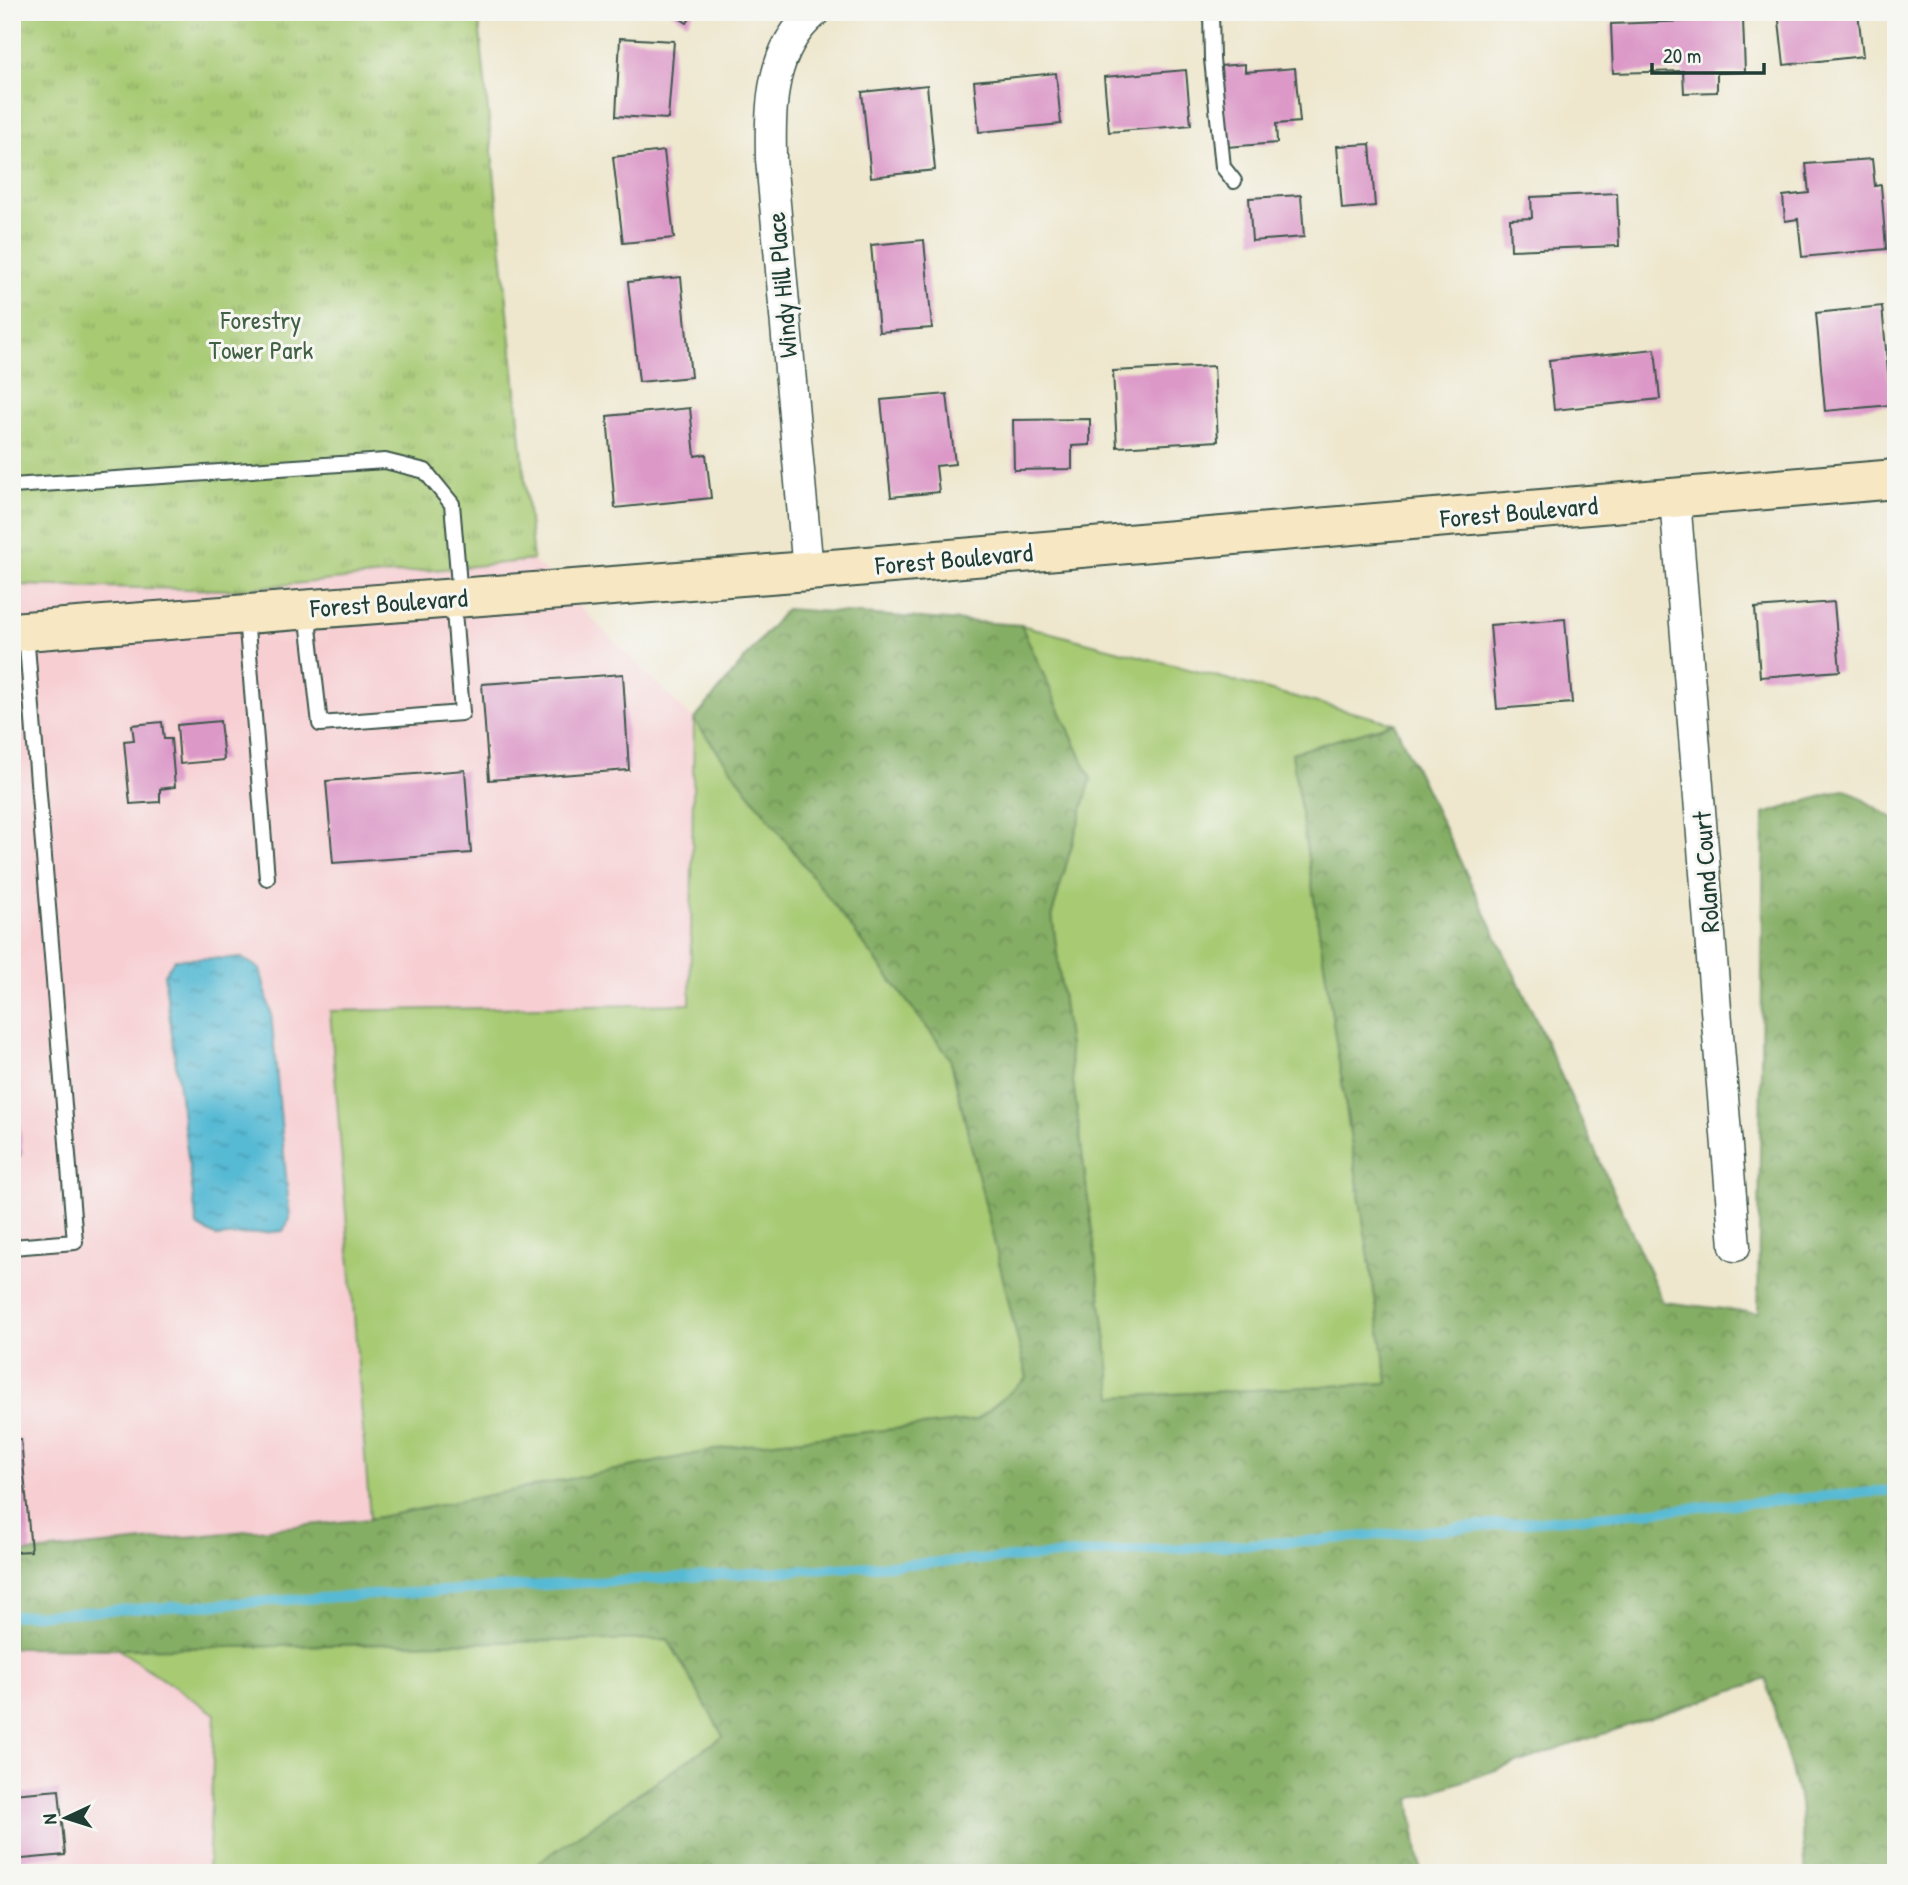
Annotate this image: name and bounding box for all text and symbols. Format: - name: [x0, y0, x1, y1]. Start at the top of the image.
- scale bar: [1652, 32, 1764, 76]
- text: 20 m: [1663, 41, 1701, 70]
- street label: Windy Hill Place: [758, 211, 805, 359]
- park label: Forestry Tower Park: [209, 302, 313, 367]
- street label: Forest Boulevard: [1438, 487, 1599, 536]
- street label: Forest Boulevard: [873, 534, 1034, 583]
- street label: Forest Boulevard: [308, 580, 469, 626]
- street label: Roland Court: [1684, 809, 1727, 934]
- north arrow: [32, 1784, 102, 1854]
- text: N: [36, 1813, 62, 1825]

